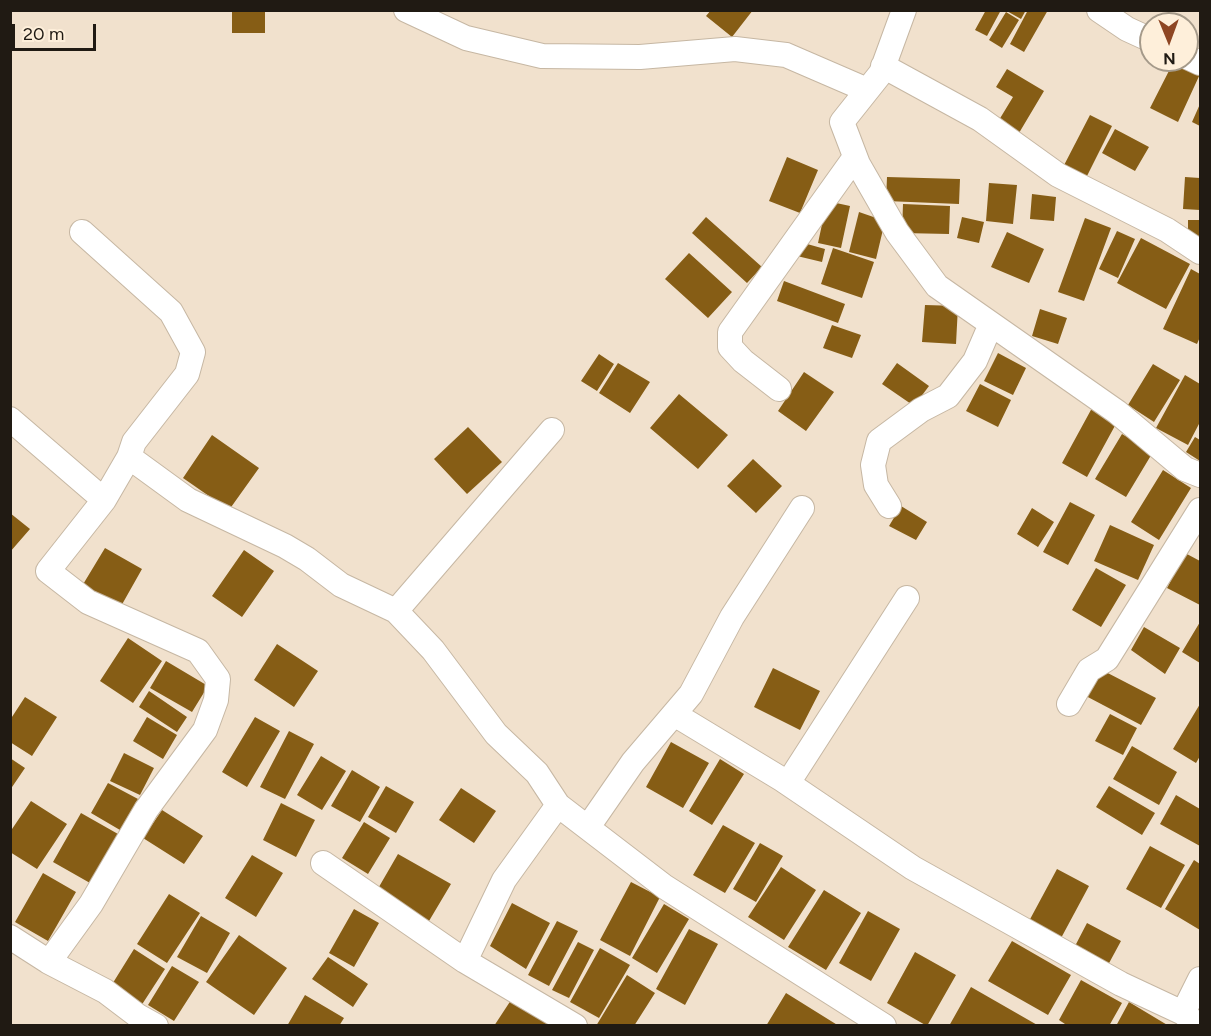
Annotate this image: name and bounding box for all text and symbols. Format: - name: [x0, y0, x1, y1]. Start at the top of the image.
- scale bar: [15, 12, 99, 50]
- north arrow: [1139, 12, 1199, 72]
- text: 20 m: [23, 23, 64, 45]
- text: N: [1163, 49, 1176, 68]

